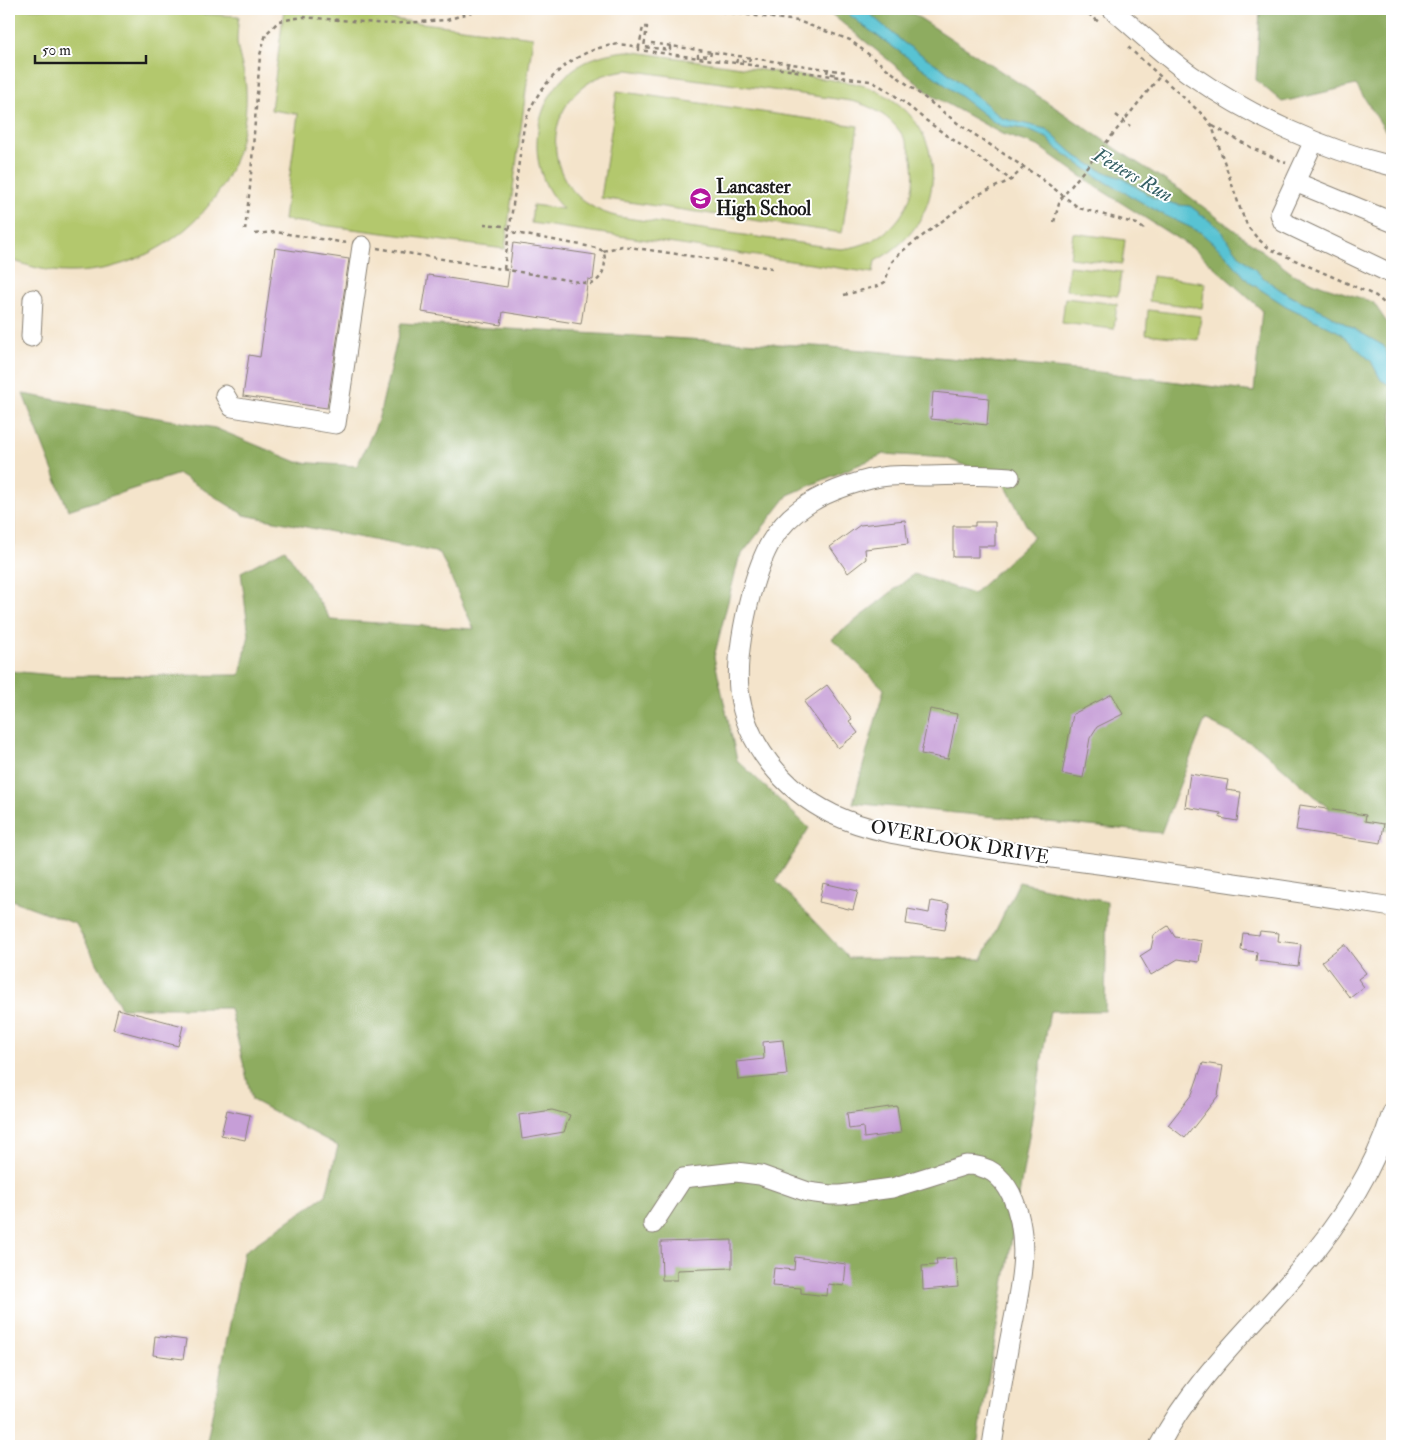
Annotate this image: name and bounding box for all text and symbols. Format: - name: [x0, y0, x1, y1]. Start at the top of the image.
- scale bar: [35, 32, 146, 64]
- text: 50 m: [42, 41, 71, 60]
- water label: Fetters Run: [1088, 142, 1177, 208]
- place label: Lancaster High School: [716, 175, 811, 222]
- school or university icon: Lancaster High School: [688, 186, 712, 210]
- street label: OVERLOOK DRIVE: [869, 814, 1052, 870]

